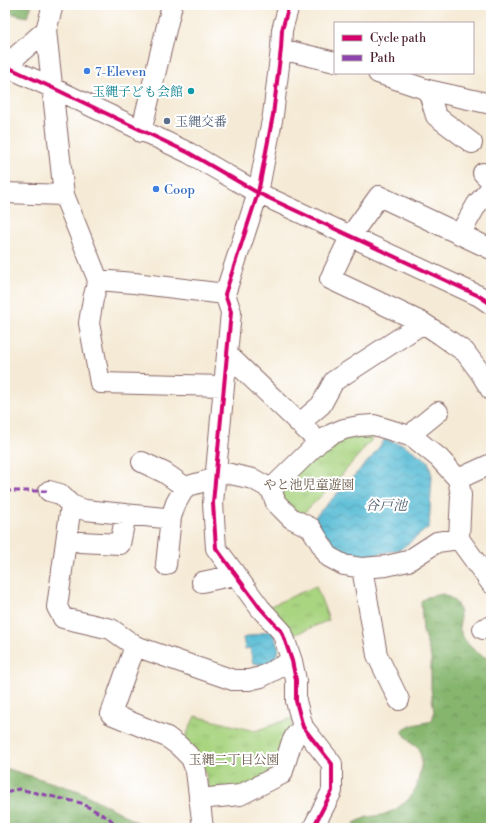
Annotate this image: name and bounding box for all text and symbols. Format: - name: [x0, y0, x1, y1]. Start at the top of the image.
- legend: [334, 22, 474, 74]
- text: Cycle path: [370, 31, 426, 46]
- text: Path: [370, 51, 395, 66]
- place label: 7-Eleven: [95, 64, 146, 80]
- marker: 7-Eleven: [82, 66, 92, 76]
- place label: 玉縄子ども会館: [92, 84, 183, 100]
- marker: 玉縄子ども会館: [186, 86, 196, 96]
- place label: 玉縄交番: [175, 114, 227, 130]
- marker: 玉縄交番: [162, 116, 172, 126]
- place label: Coop: [164, 182, 195, 198]
- marker: Coop: [151, 184, 161, 194]
- park label: やと池児童遊園: [263, 477, 355, 493]
- water label: 谷戸池: [365, 497, 409, 515]
- park label: 玉縄二丁目公園: [188, 752, 280, 768]

